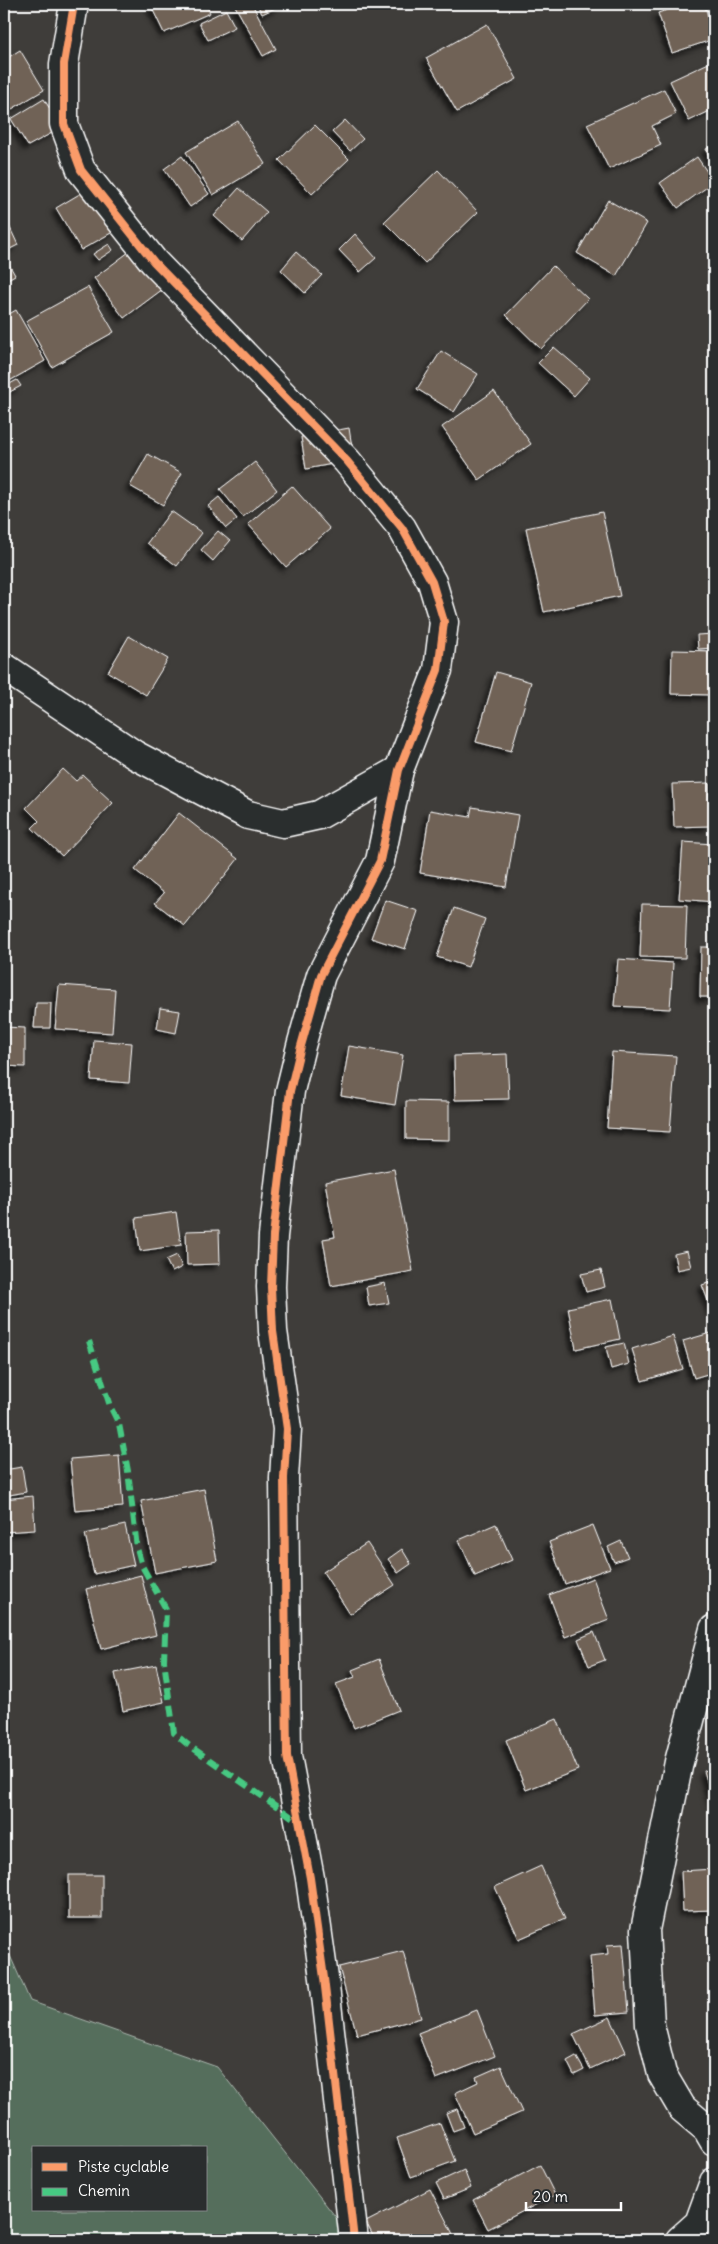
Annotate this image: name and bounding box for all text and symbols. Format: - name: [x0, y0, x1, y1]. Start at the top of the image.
- legend: [32, 2146, 208, 2212]
- text: Piste cyclable: [78, 2157, 169, 2176]
- scale bar: [526, 2179, 620, 2211]
- text: Chemin: [78, 2181, 130, 2200]
- text: 20 m: [533, 2187, 568, 2206]

